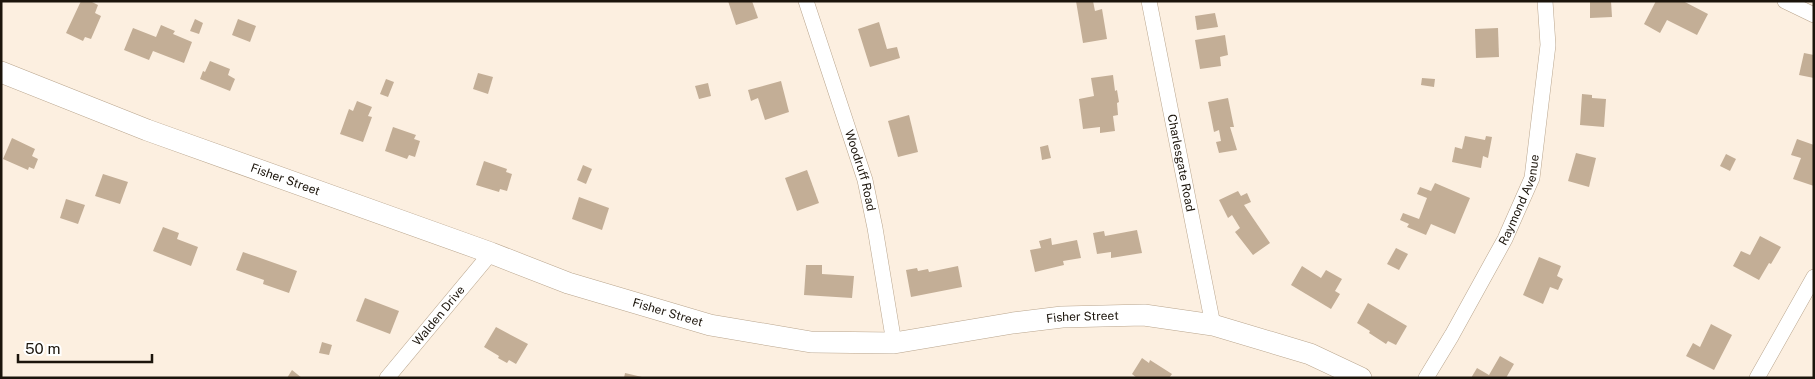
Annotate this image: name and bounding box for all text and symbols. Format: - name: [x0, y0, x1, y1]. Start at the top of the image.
- street label: Charlesgate Road: [1165, 113, 1197, 213]
- street label: Woodruff Road: [842, 128, 878, 212]
- street label: Raymond Avenue: [1496, 154, 1542, 248]
- street label: Fisher Street: [249, 161, 322, 198]
- street label: Walden Drive: [410, 283, 468, 348]
- street label: Fisher Street: [631, 295, 705, 330]
- street label: Fisher Street: [1045, 309, 1119, 326]
- scale bar: [18, 332, 151, 364]
- text: 50 m: [25, 340, 60, 357]

